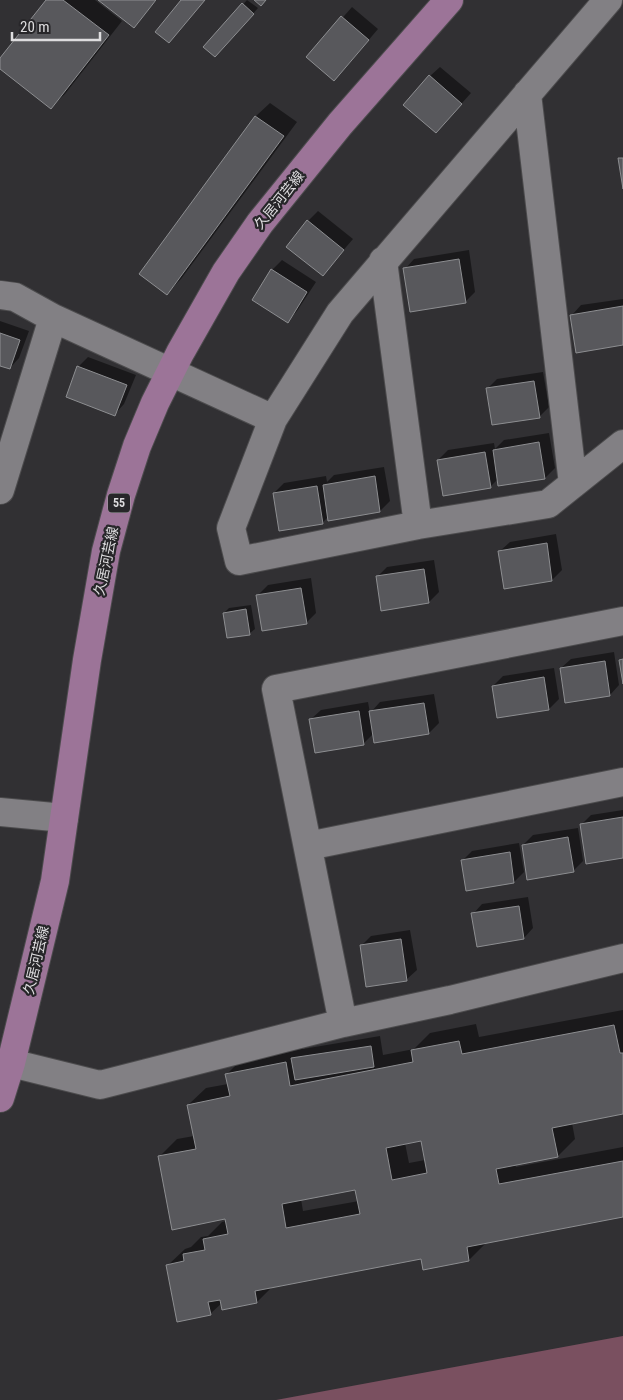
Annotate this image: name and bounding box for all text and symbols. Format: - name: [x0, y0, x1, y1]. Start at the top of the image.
- scale bar: [12, 10, 100, 42]
- text: 20 m: [20, 18, 50, 36]
- street label: 久居河芸線: [251, 168, 307, 232]
- road number: 55: [108, 493, 130, 512]
- street label: 久居河芸線: [91, 525, 121, 597]
- street label: 久居河芸線: [20, 924, 52, 996]

